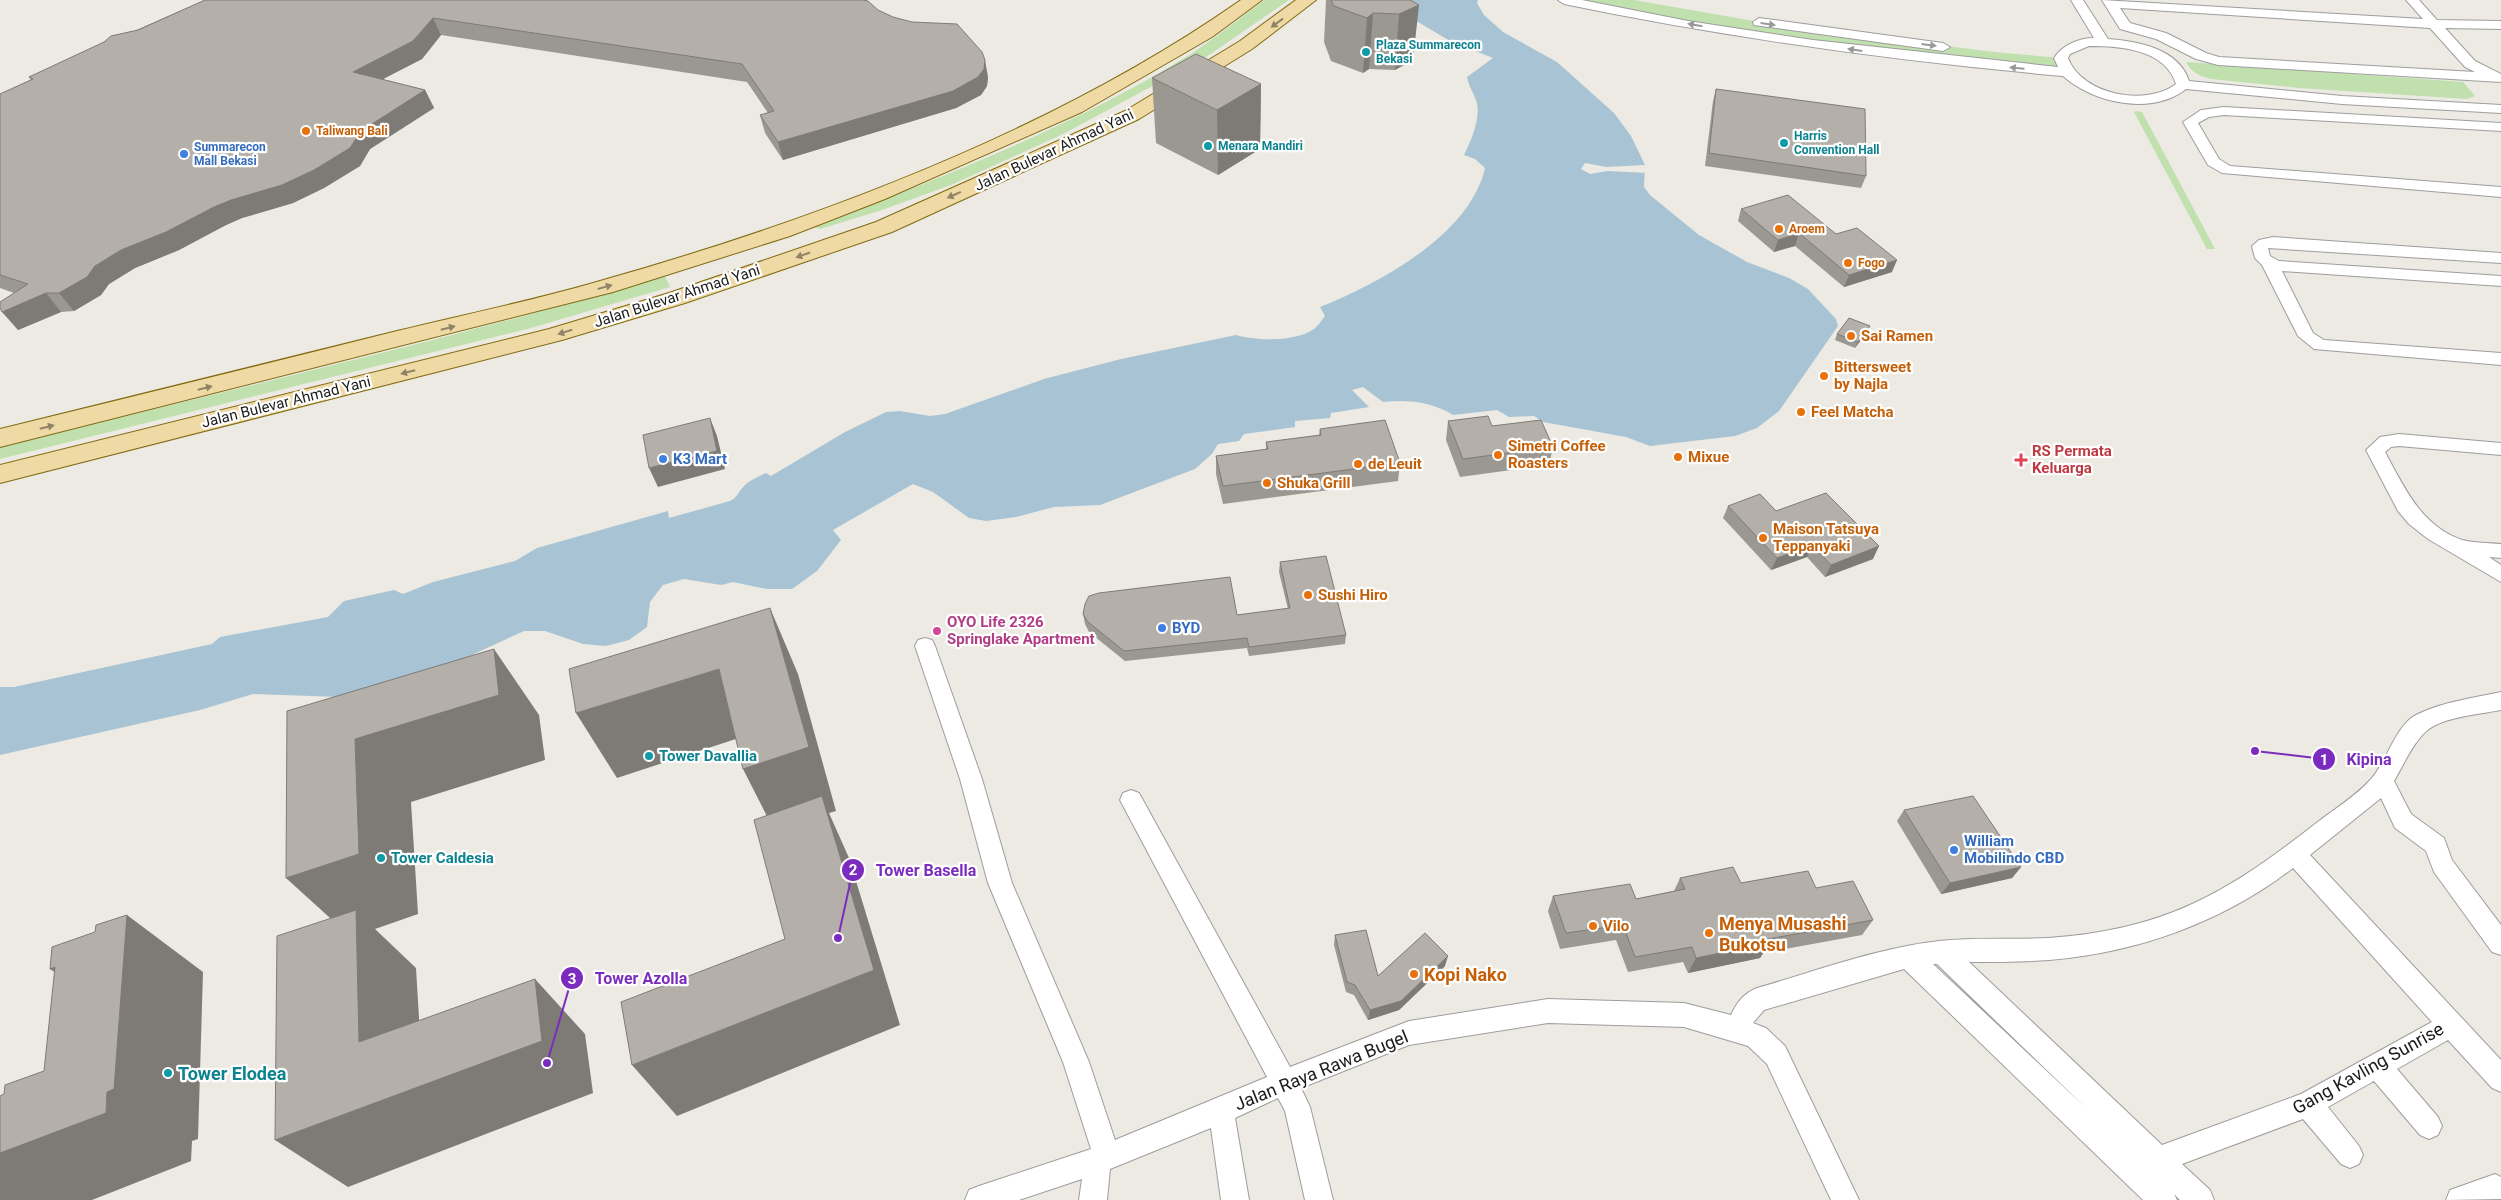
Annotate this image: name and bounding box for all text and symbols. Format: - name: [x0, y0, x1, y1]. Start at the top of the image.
- one-way arrow: [1271, 17, 1284, 28]
- one-way arrow: [1760, 20, 1776, 28]
- one-way arrow: [1687, 21, 1702, 29]
- place label: Plaza Summarecon Bekasi: [1376, 38, 1481, 66]
- one-way arrow: [1922, 41, 1938, 49]
- marker: Plaza Summarecon Bekasi: [1360, 46, 1372, 58]
- one-way arrow: [1847, 46, 1863, 54]
- one-way arrow: [2009, 64, 2025, 72]
- street label: Jalan Bulevar Ahmad Yani: [972, 105, 1136, 195]
- place label: Taliwang Bali: [316, 124, 388, 138]
- marker: Taliwang Bali: [300, 125, 312, 137]
- place label: Harris Convention Hall: [1794, 129, 1880, 157]
- marker: Harris Convention Hall: [1778, 137, 1790, 149]
- place label: Menara Mandiri: [1218, 139, 1303, 153]
- place label: Summarecon Mall Bekasi: [194, 140, 266, 168]
- marker: Menara Mandiri: [1202, 140, 1214, 152]
- marker: Summarecon Mall Bekasi: [178, 148, 190, 160]
- one-way arrow: [947, 192, 961, 200]
- place label: Aroem: [1789, 222, 1825, 236]
- marker: Aroem: [1773, 223, 1785, 235]
- one-way arrow: [796, 252, 811, 259]
- place label: Fogo: [1858, 256, 1885, 270]
- marker: Fogo: [1842, 257, 1854, 269]
- street label: Jalan Bulevar Ahmad Yani: [592, 261, 762, 331]
- one-way arrow: [598, 283, 613, 291]
- one-way arrow: [440, 323, 455, 331]
- place label: Sai Ramen: [1861, 327, 1933, 345]
- one-way arrow: [558, 328, 573, 336]
- marker: Sai Ramen: [1845, 330, 1857, 342]
- place label: Bittersweet by Najla: [1834, 358, 1911, 393]
- one-way arrow: [400, 368, 415, 376]
- marker: Bittersweet by Najla: [1818, 370, 1830, 382]
- street label: Jalan Bulevar Ahmad Yani: [200, 372, 372, 432]
- one-way arrow: [198, 384, 213, 392]
- place label: Feel Matcha: [1811, 403, 1893, 421]
- marker: Feel Matcha: [1795, 406, 1807, 418]
- one-way arrow: [40, 423, 55, 431]
- place label: Simetri Coffee Roasters: [1508, 437, 1606, 472]
- place label: RS Permata Keluarga: [2032, 442, 2112, 477]
- place label: Mixue: [1688, 448, 1729, 466]
- marker: Simetri Coffee Roasters: [1492, 449, 1504, 461]
- place label: K3 Mart: [673, 450, 727, 468]
- marker: Mixue: [1672, 451, 1684, 463]
- marker: K3 Mart: [657, 453, 669, 465]
- marker: RS Permata Keluarga: [2014, 453, 2028, 467]
- place label: de Leuit: [1368, 455, 1422, 473]
- marker: de Leuit: [1352, 458, 1364, 470]
- place label: Shuka Grill: [1277, 474, 1350, 492]
- marker: Shuka Grill: [1261, 477, 1273, 489]
- place label: Maison Tatsuya Teppanyaki: [1773, 520, 1879, 555]
- marker: Maison Tatsuya Teppanyaki: [1757, 532, 1769, 544]
- place label: Sushi Hiro: [1318, 586, 1388, 604]
- marker: Sushi Hiro: [1302, 589, 1314, 601]
- place label: OYO Life 2326 Springlake Apartment: [947, 613, 1095, 648]
- place label: BYD: [1172, 619, 1200, 637]
- marker: BYD: [1156, 622, 1168, 634]
- marker: OYO Life 2326 Springlake Apartment: [931, 625, 943, 637]
- callout: Kipina: [2311, 744, 2401, 775]
- place label: Tower Davallia: [659, 747, 757, 765]
- marker: Tower Davallia: [643, 750, 655, 762]
- text: Kipina: [2346, 750, 2392, 769]
- text: 1: [2320, 751, 2328, 769]
- place label: William Mobilindo CBD: [1964, 832, 2064, 867]
- marker: William Mobilindo CBD: [1948, 844, 1960, 856]
- place label: Tower Caldesia: [391, 849, 494, 867]
- marker: Tower Caldesia: [375, 852, 387, 864]
- callout: Tower Basella: [841, 854, 986, 885]
- text: 2: [849, 861, 858, 879]
- text: Tower Basella: [876, 861, 977, 880]
- place label: Menya Musashi Bukotsu: [1719, 913, 1846, 955]
- place label: Vilo: [1603, 917, 1629, 935]
- marker: Vilo: [1587, 920, 1599, 932]
- marker: Menya Musashi Bukotsu: [1703, 927, 1715, 939]
- callout: Tower Azolla: [560, 963, 697, 994]
- place label: Kopi Nako: [1424, 964, 1507, 985]
- marker: Kopi Nako: [1408, 968, 1420, 980]
- text: Tower Azolla: [595, 969, 688, 988]
- text: 3: [568, 970, 576, 988]
- street label: Gang Kavling Sunrise: [2289, 1018, 2447, 1118]
- street label: Jalan Raya Rawa Bugel: [1231, 1026, 1411, 1114]
- place label: Tower Elodea: [178, 1063, 287, 1084]
- marker: Tower Elodea: [162, 1067, 174, 1079]

